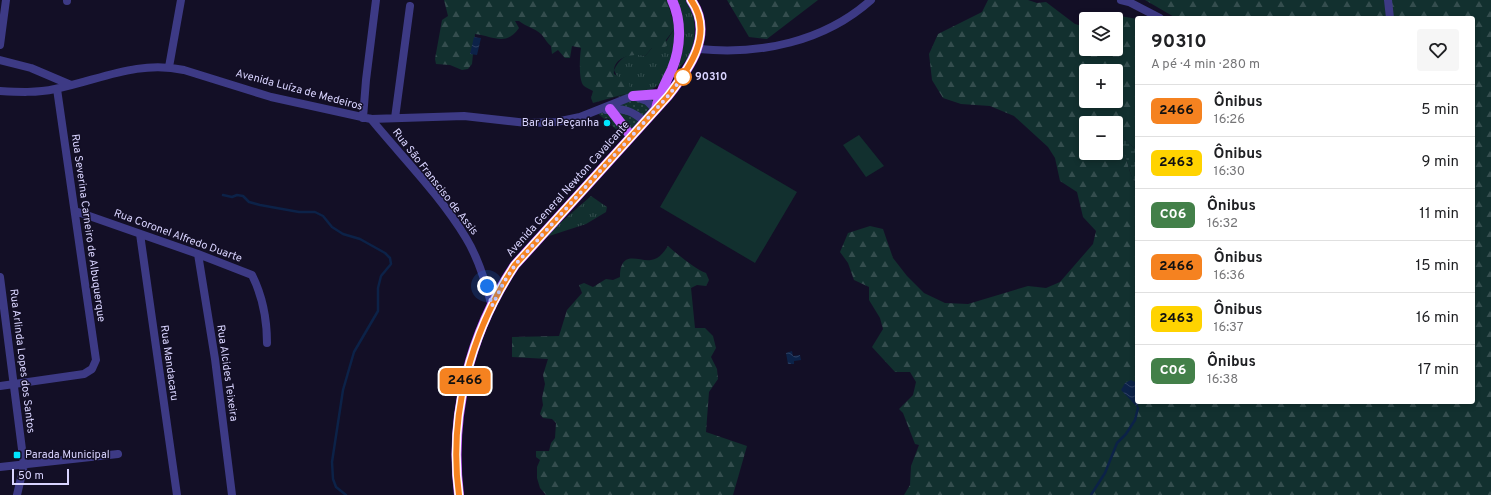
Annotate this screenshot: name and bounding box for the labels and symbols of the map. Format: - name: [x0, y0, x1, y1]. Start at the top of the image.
- street label: Avenida Luíza de Medeiros: [234, 66, 364, 114]
- marker: 90310: [674, 68, 692, 86]
- place label: 90310: [695, 70, 727, 84]
- place label: Bar da Peçanha: [522, 116, 599, 130]
- street label: Avenida General Newton Cavalcante: [503, 118, 633, 260]
- marker: Bar da Peçanha: [602, 118, 612, 128]
- street label: Rua São Fransciso de Assis: [389, 126, 481, 238]
- street label: Rua Severina Carneiro de Albuquerque: [68, 133, 108, 323]
- street label: Rua Coronel Alfredo Duarte: [112, 206, 244, 266]
- your location: [477, 276, 497, 296]
- street label: Rua Arlinda Lopes dos Santos: [6, 288, 38, 434]
- street label: Rua Mandacaru: [157, 324, 181, 402]
- street label: Rua Alcides Teixeira: [213, 324, 241, 422]
- line badge: 2466: [437, 368, 493, 394]
- place label: Parada Municipal: [25, 448, 110, 462]
- marker: Parada Municipal: [12, 450, 22, 460]
- scale bar: [12, 467, 69, 486]

